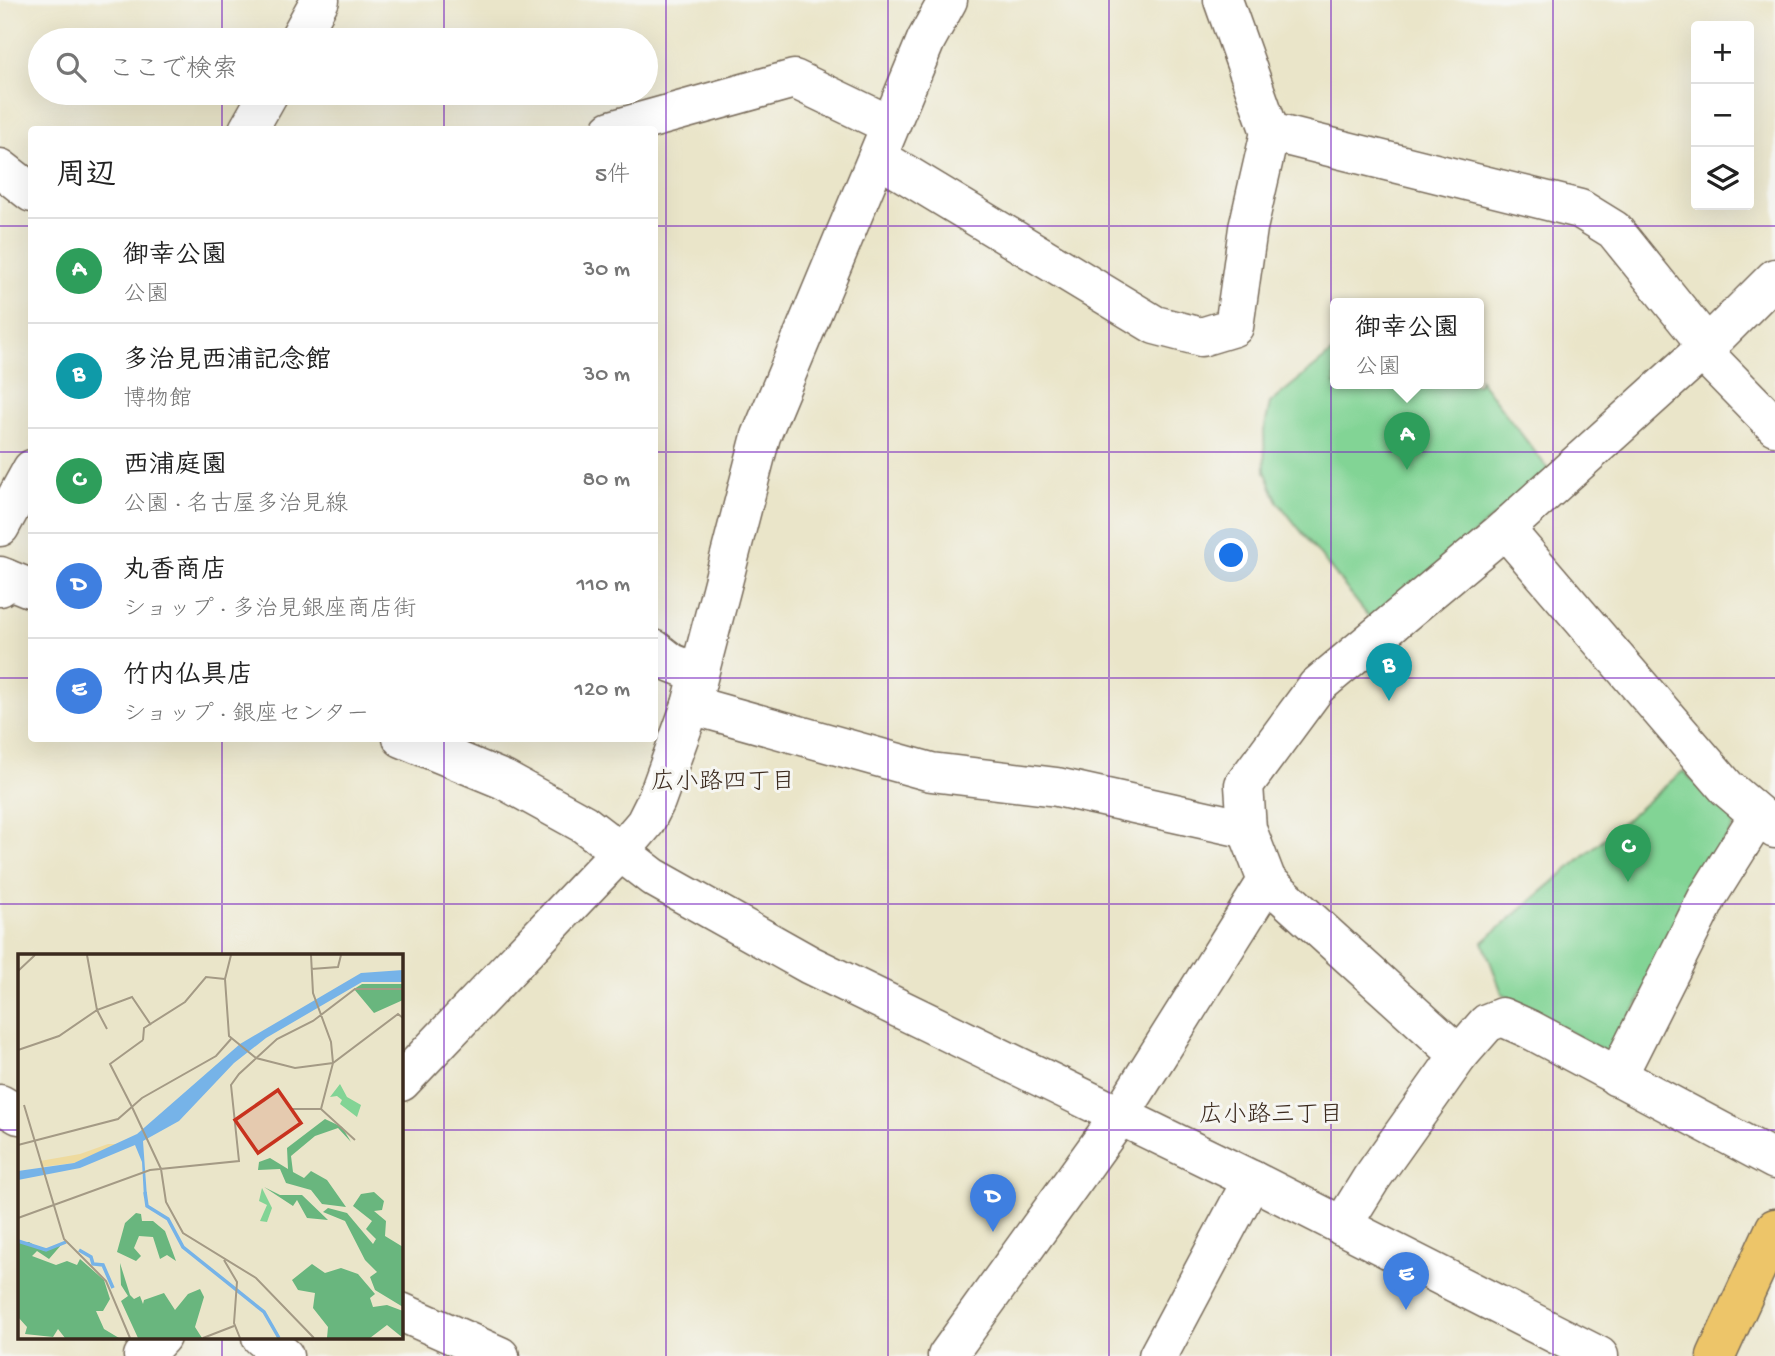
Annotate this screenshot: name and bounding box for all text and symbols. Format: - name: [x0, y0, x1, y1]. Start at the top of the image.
- map controls: [1691, 21, 1754, 210]
- button: +: [1691, 21, 1754, 84]
- search box: [28, 28, 658, 105]
- icon: search: [52, 48, 90, 86]
- text: ここで検索: [108, 56, 238, 87]
- button: −: [1691, 84, 1754, 147]
- button: layers: [1691, 147, 1754, 210]
- text: 周辺: [56, 160, 116, 195]
- text: 5件: [595, 163, 630, 190]
- text: 御幸公園: [123, 242, 227, 273]
- text: A: [72, 257, 86, 284]
- text: 30 m: [583, 257, 630, 284]
- text: 公園: [123, 282, 169, 309]
- popup: [1330, 298, 1484, 389]
- text: 御幸公園: [1355, 315, 1459, 346]
- text: 多治見西浦記念館: [123, 347, 331, 378]
- text: 公園: [1355, 355, 1401, 382]
- text: B: [73, 362, 85, 389]
- text: 30 m: [583, 362, 630, 389]
- text: 博物館: [123, 387, 192, 414]
- pin: A: [1384, 412, 1430, 470]
- text: 西浦庭園: [123, 452, 227, 483]
- text: C: [73, 467, 85, 494]
- text: 80 m: [583, 467, 630, 494]
- text: 公園 · 名古屋多治見線: [123, 492, 348, 519]
- your location: [1214, 538, 1248, 572]
- text: 丸香商店: [123, 557, 227, 588]
- text: D: [72, 572, 87, 599]
- text: 110 m: [577, 572, 630, 599]
- text: ショップ · 多治見銀座商店街: [123, 597, 416, 624]
- pin: B: [1366, 643, 1412, 701]
- text: 竹内仏具店: [123, 662, 253, 693]
- text: E: [72, 677, 86, 704]
- text: 120 m: [575, 677, 630, 704]
- text: ショップ · 銀座センター: [123, 702, 369, 729]
- district label: 広小路四丁目: [651, 768, 795, 798]
- pin: C: [1605, 824, 1651, 882]
- inset map: [18, 954, 402, 1338]
- district label: 広小路三丁目: [1199, 1101, 1343, 1131]
- pin: D: [970, 1174, 1016, 1232]
- pin: E: [1383, 1252, 1429, 1310]

